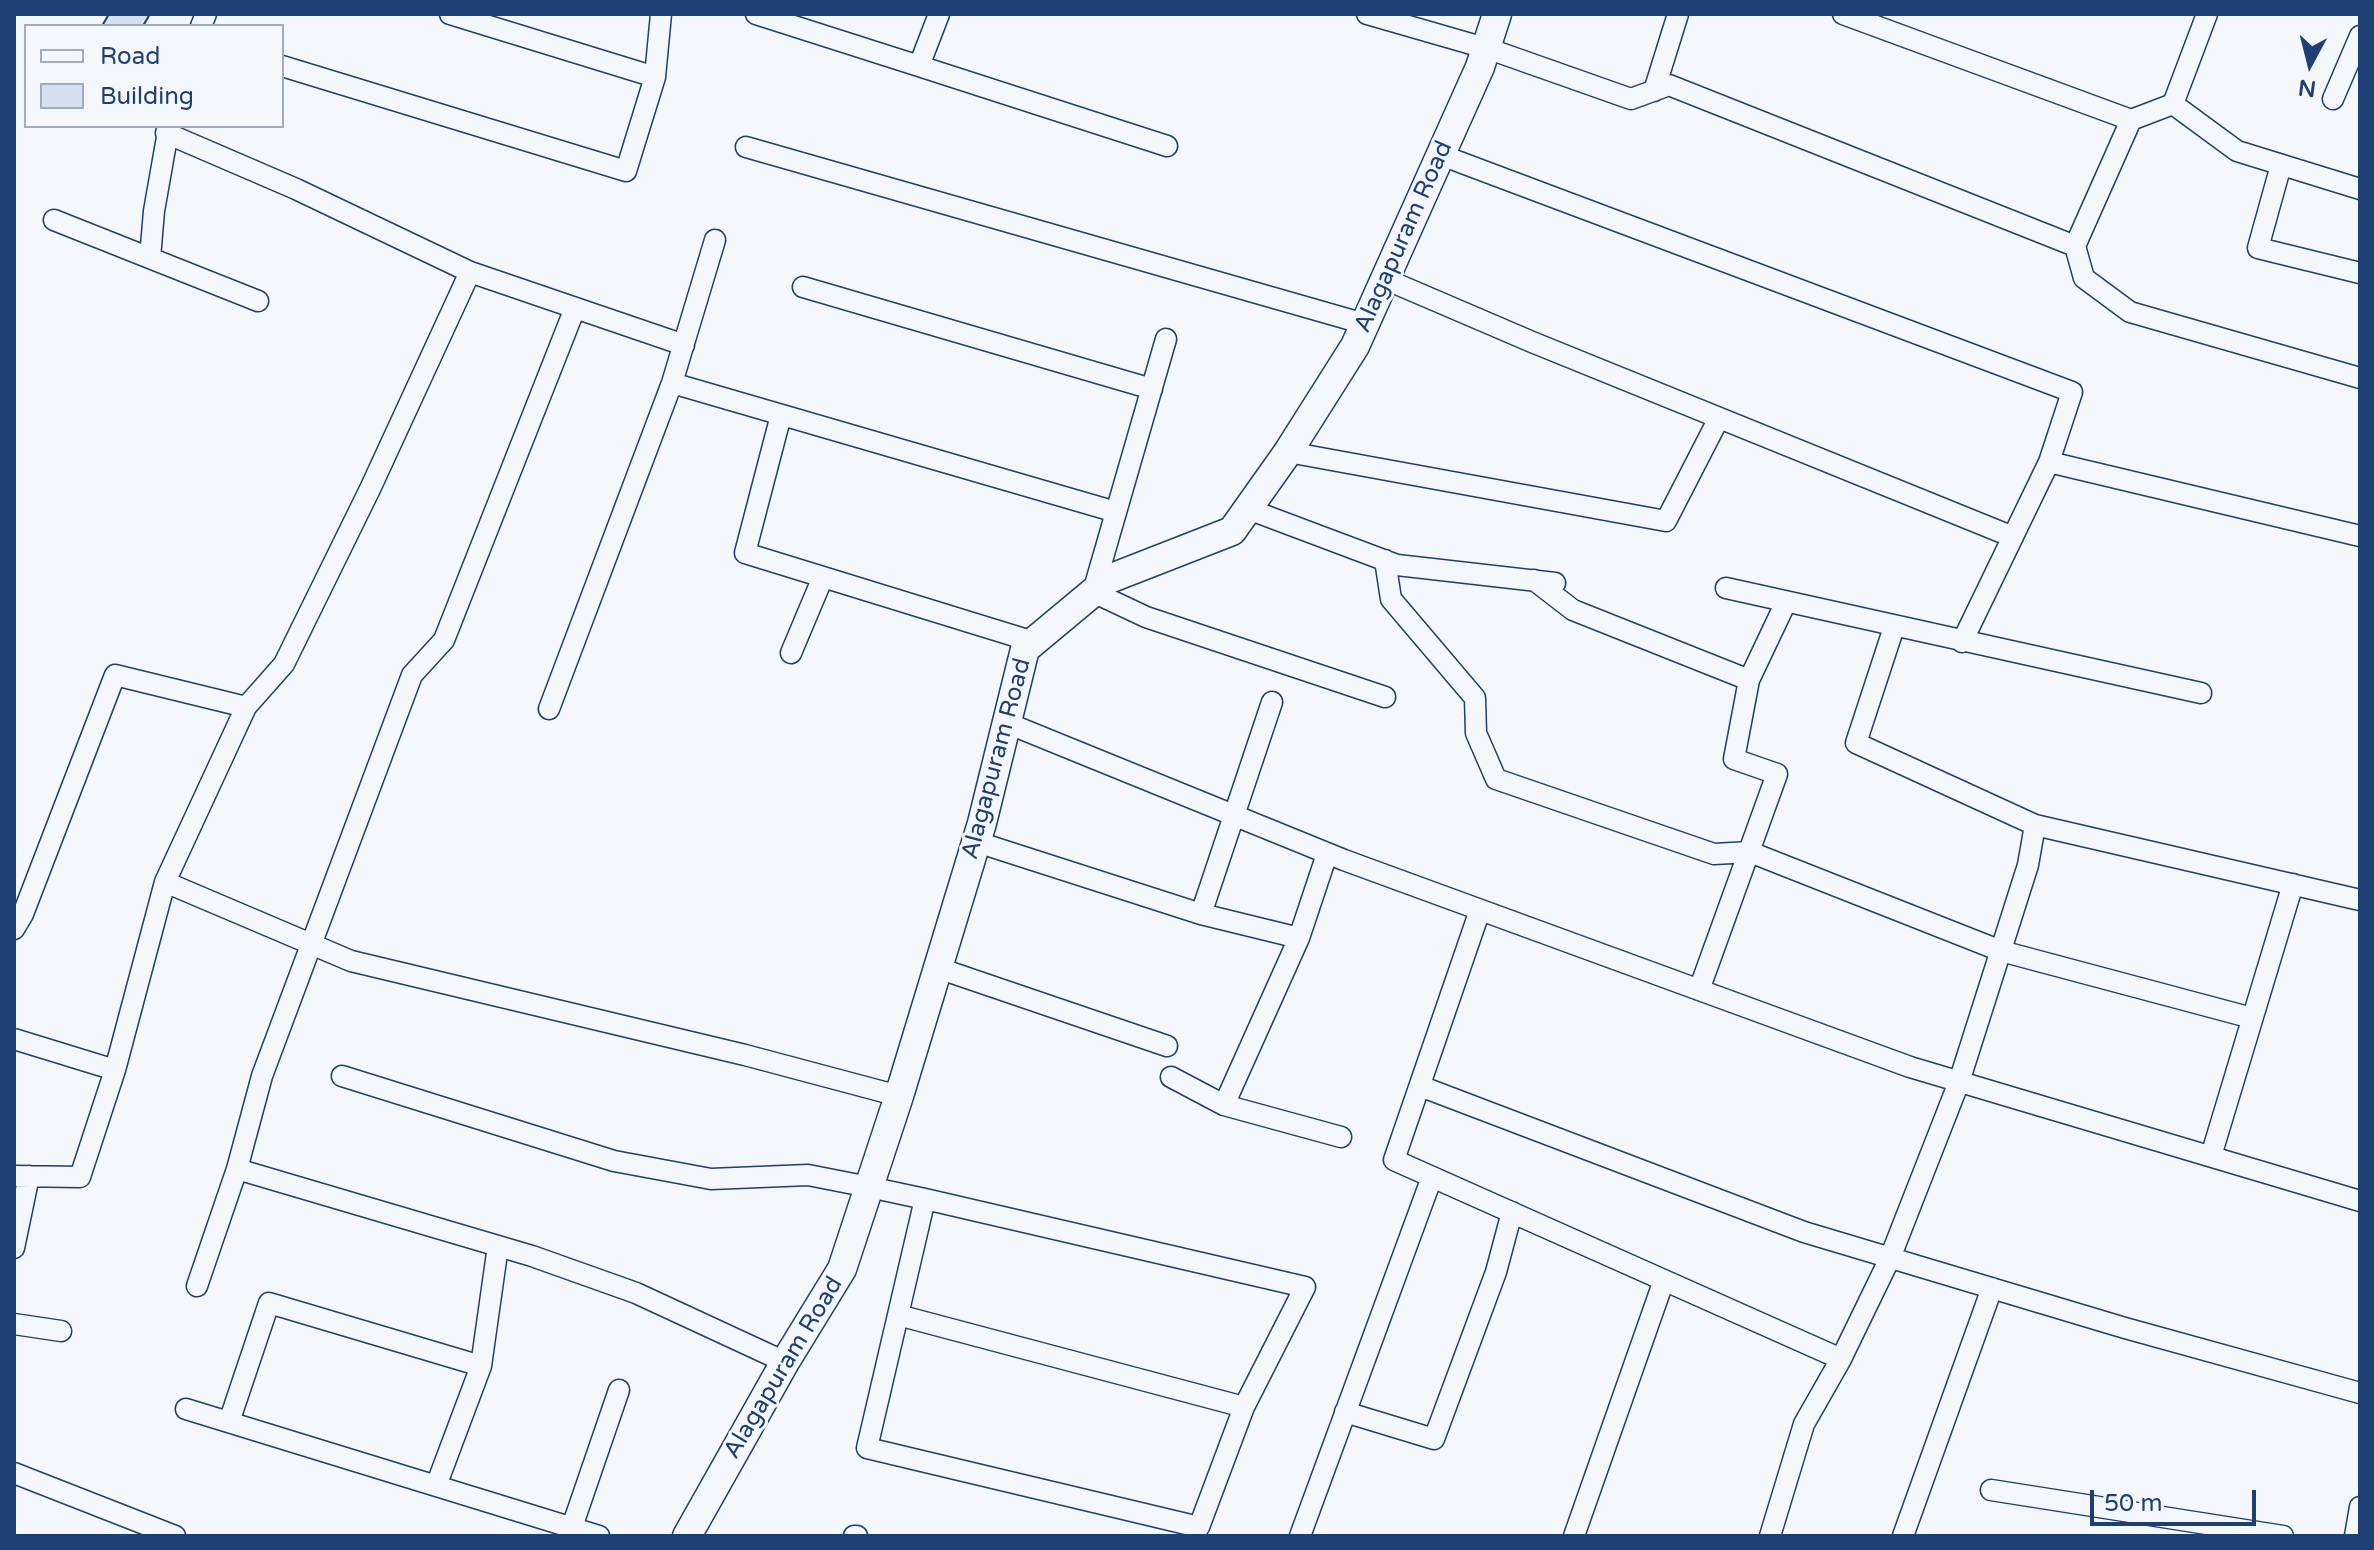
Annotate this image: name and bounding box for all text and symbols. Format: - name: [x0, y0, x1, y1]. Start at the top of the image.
- legend: [24, 24, 284, 128]
- north arrow: [2270, 24, 2350, 104]
- text: Road: [100, 42, 160, 71]
- text: N: [2297, 74, 2317, 102]
- text: Building: [100, 82, 194, 111]
- street label: Alagapuram Road: [1349, 137, 1459, 337]
- street label: Alagapuram Road: [956, 655, 1038, 863]
- street label: Alagapuram Road: [718, 1272, 850, 1464]
- scale bar: [2094, 1474, 2260, 1524]
- text: 50 m: [2104, 1489, 2162, 1518]

